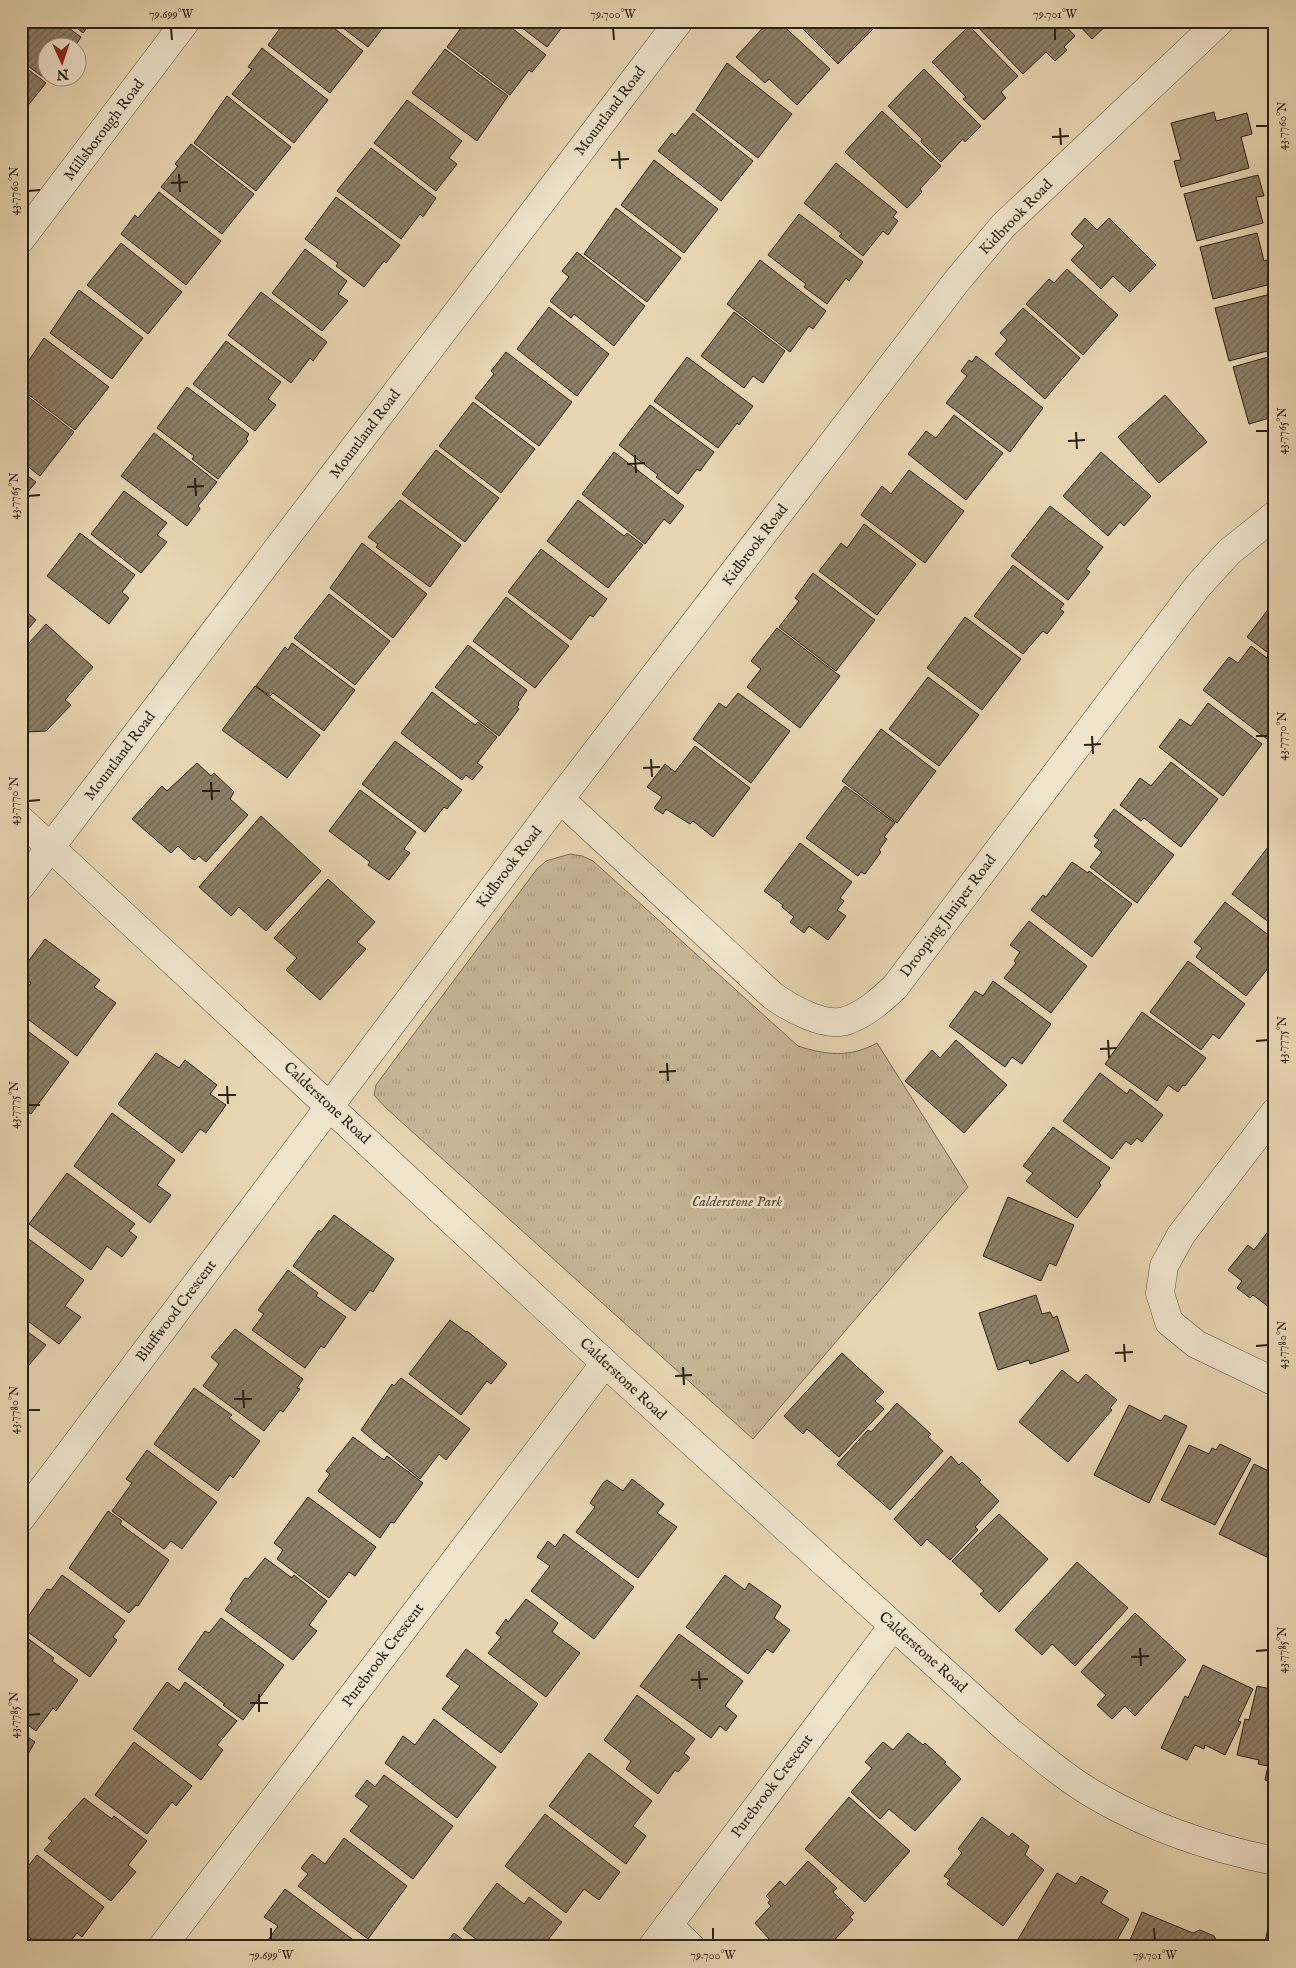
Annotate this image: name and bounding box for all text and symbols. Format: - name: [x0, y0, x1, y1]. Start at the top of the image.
- text: 79.699°W: [149, 7, 194, 22]
- text: 79.700°W: [590, 7, 636, 22]
- text: 79.701°W: [1033, 7, 1078, 22]
- north arrow: [38, 38, 88, 88]
- street label: Mountland Road: [570, 62, 650, 159]
- text: N: [56, 65, 70, 83]
- street label: Millsborough Road: [60, 75, 149, 185]
- text: 43.7760°N: [1275, 101, 1290, 150]
- text: 43.7760°N: [7, 166, 22, 215]
- street label: Kidbrook Road: [975, 175, 1057, 259]
- street label: Mountland Road: [325, 385, 405, 482]
- text: 43.7765°N: [1275, 407, 1290, 455]
- text: 43.7765°N: [7, 472, 22, 520]
- street label: Kidbrook Road: [718, 500, 793, 590]
- street label: Mountland Road: [80, 707, 160, 804]
- text: 43.7770°N: [1275, 711, 1290, 761]
- text: 43.7770°N: [7, 776, 22, 826]
- street label: Kidbrook Road: [472, 822, 547, 912]
- street label: Drooping Juniper Road: [896, 850, 1001, 981]
- text: 43.7775°N: [1275, 1016, 1290, 1064]
- street label: Calderstone Road: [280, 1058, 375, 1149]
- text: 43.7775°N: [7, 1081, 22, 1129]
- park label: Calderstone Park: [692, 1192, 782, 1211]
- street label: Bluffwood Crescent: [132, 1256, 220, 1366]
- text: 43.7780°N: [1275, 1320, 1290, 1369]
- street label: Calderstone Road: [576, 1334, 671, 1425]
- text: 43.7780°N: [7, 1385, 22, 1434]
- street label: Purebrook Crescent: [338, 1600, 428, 1710]
- street label: Calderstone Road: [875, 1607, 972, 1697]
- text: 43.7785°N: [1275, 1626, 1290, 1673]
- text: 43.7785°N: [7, 1691, 22, 1738]
- street label: Purebrook Crescent: [727, 1731, 817, 1841]
- text: 79.699°W: [249, 1948, 294, 1963]
- text: 79.700°W: [690, 1948, 736, 1963]
- text: 79.701°W: [1133, 1948, 1178, 1963]

